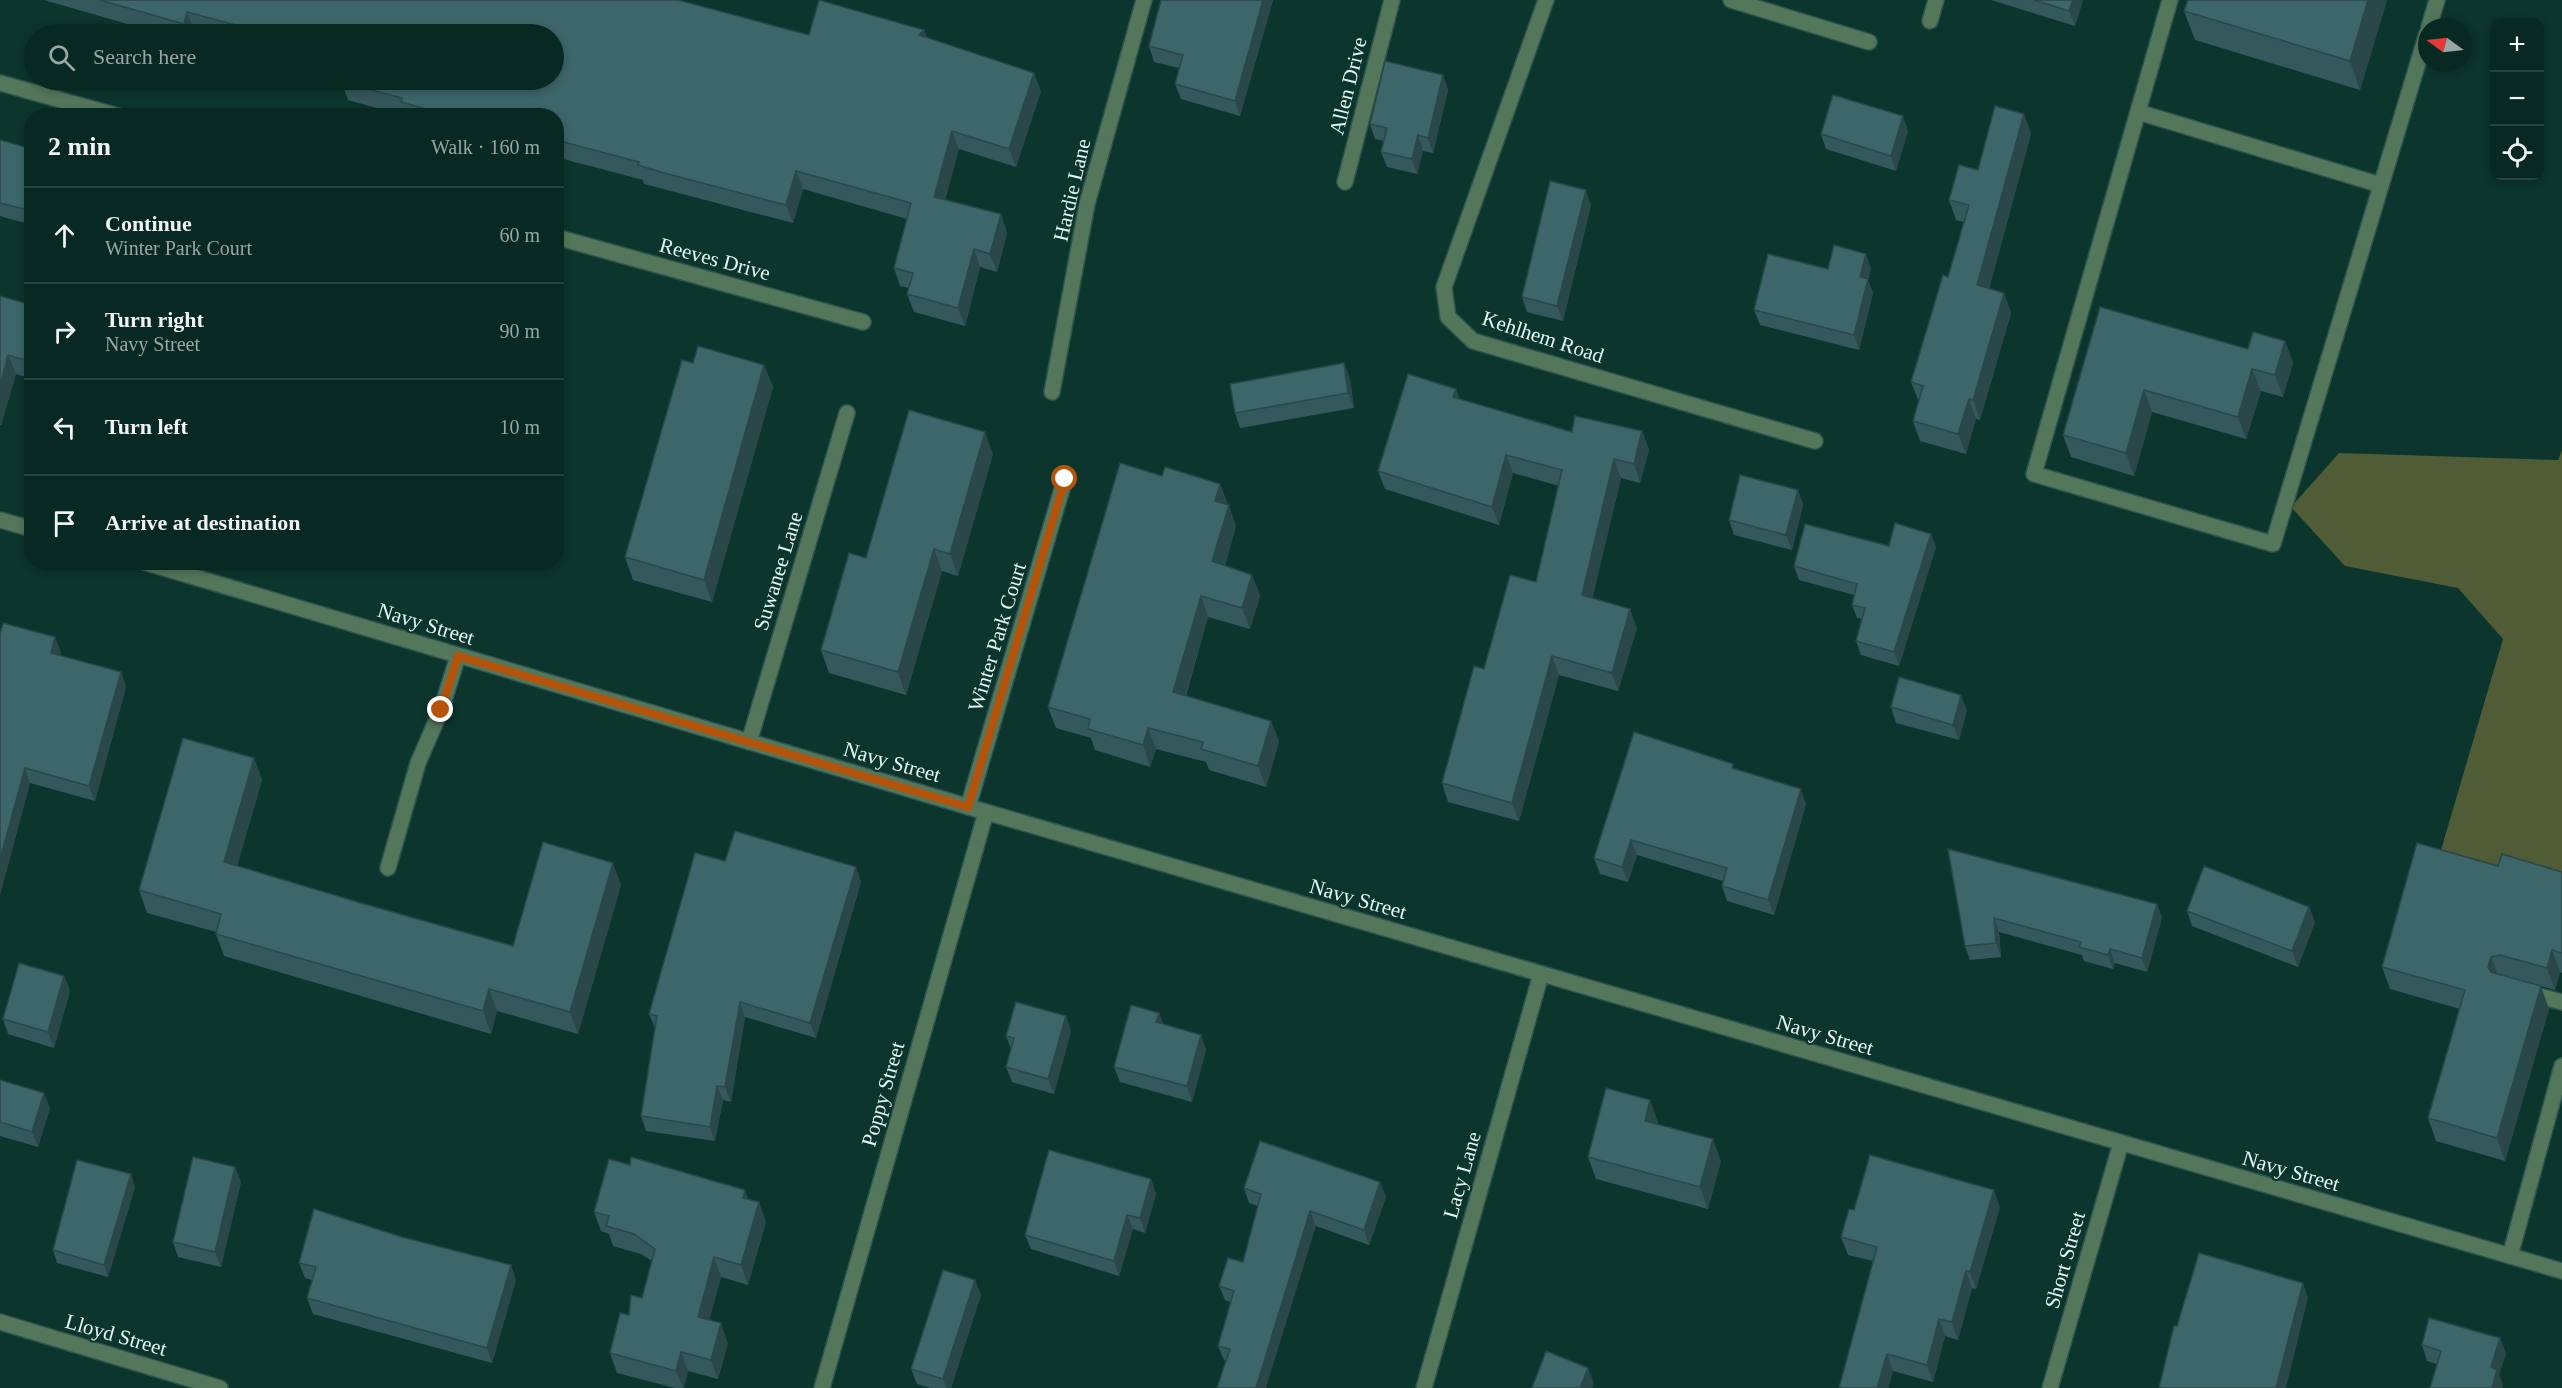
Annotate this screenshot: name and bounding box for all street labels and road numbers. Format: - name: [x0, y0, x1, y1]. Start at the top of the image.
- street label: Allen Drive: [1324, 35, 1372, 137]
- street label: Hardie Lane: [1049, 136, 1095, 244]
- street label: Reeves Drive: [657, 233, 773, 285]
- street label: Kehlhem Road: [1479, 306, 1607, 368]
- street label: Suwanee Lane: [749, 509, 807, 633]
- street label: Winter Park Court: [963, 560, 1031, 714]
- street label: Navy Street: [375, 598, 477, 650]
- street label: Navy Street: [841, 737, 943, 787]
- street label: Navy Street: [1307, 874, 1409, 924]
- street label: Navy Street: [1774, 1010, 1876, 1060]
- street label: Poppy Street: [857, 1039, 909, 1149]
- street label: Lacy Lane: [1438, 1129, 1486, 1221]
- street label: Navy Street: [2240, 1146, 2342, 1196]
- street label: Short Street: [2040, 1209, 2090, 1311]
- street label: Lloyd Street: [63, 1309, 170, 1361]

